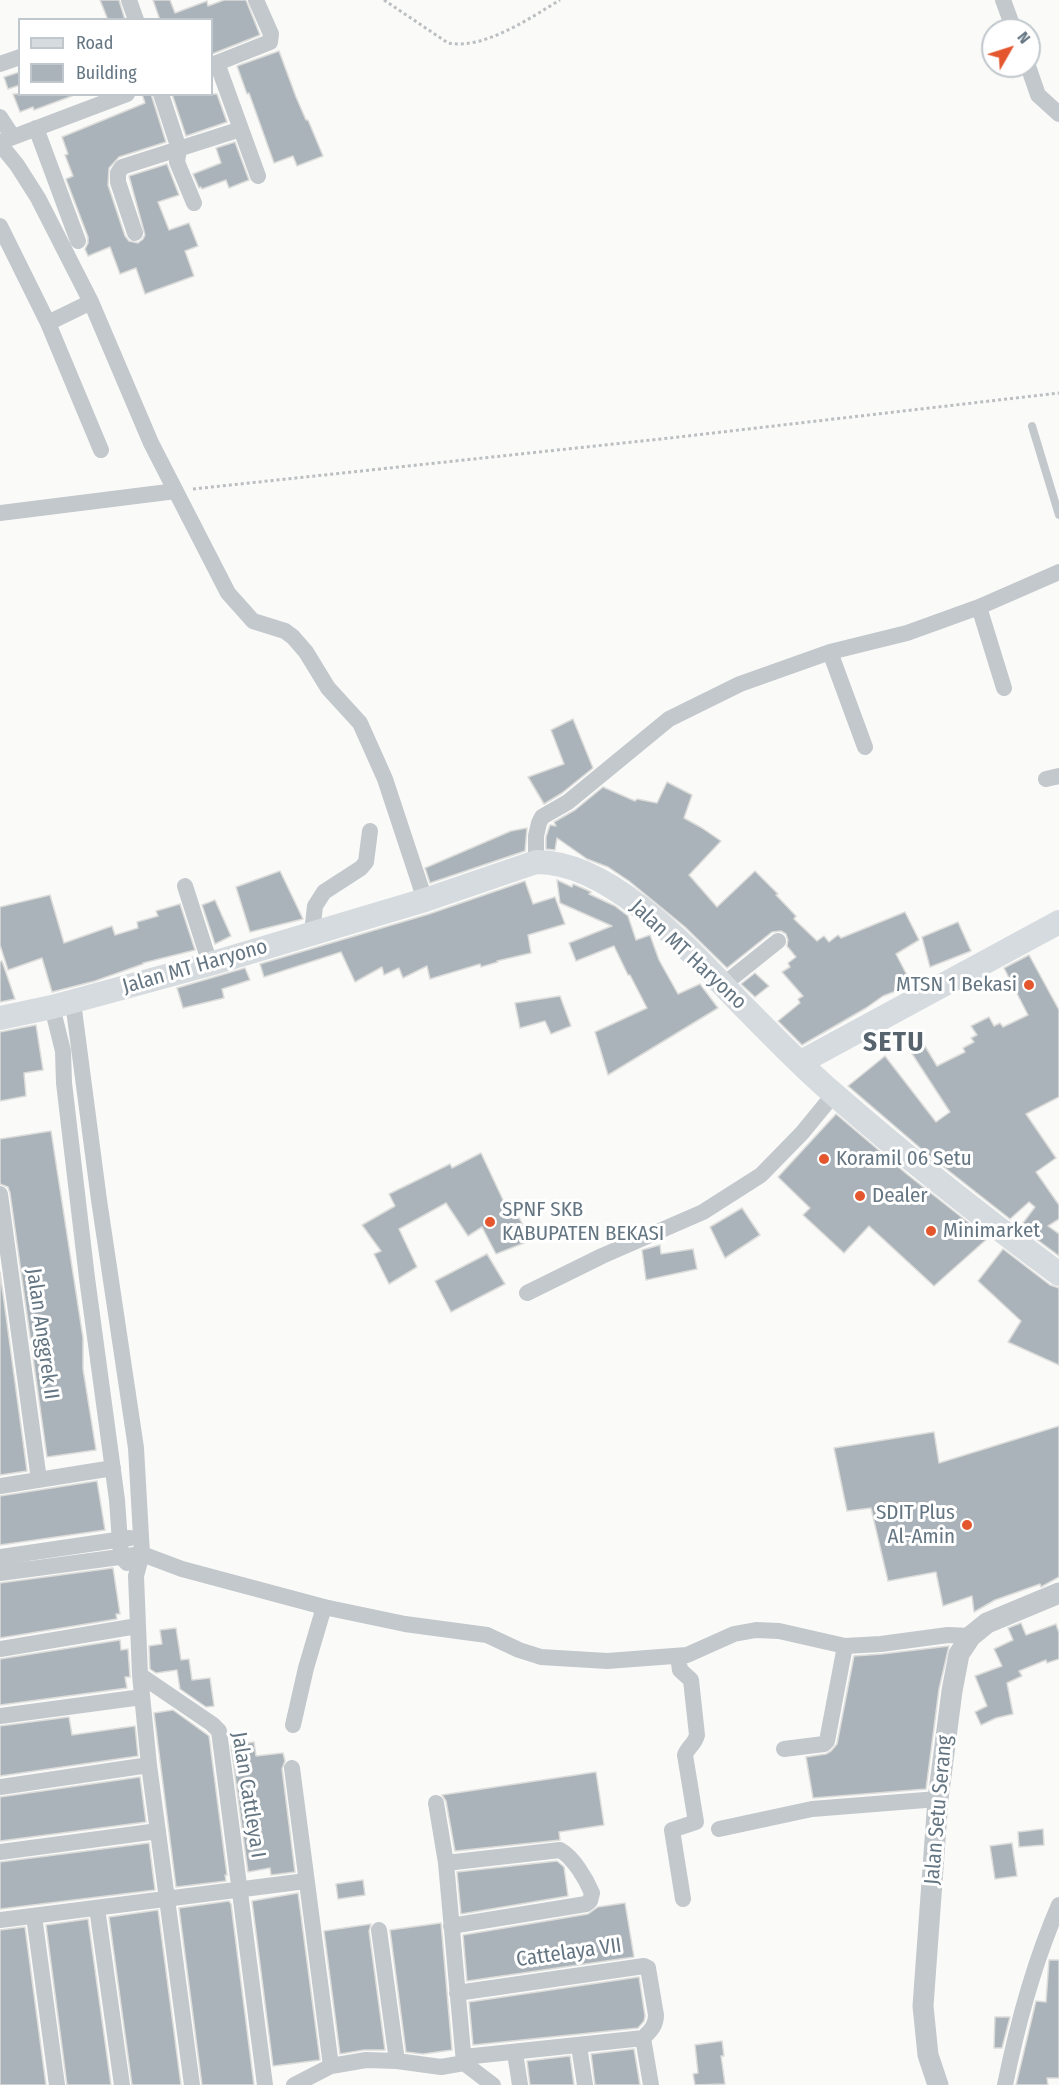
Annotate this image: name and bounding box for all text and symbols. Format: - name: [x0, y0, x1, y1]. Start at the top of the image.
- legend: [18, 18, 213, 96]
- north arrow: [981, 18, 1041, 78]
- text: N: [1013, 28, 1034, 47]
- text: Road: [76, 32, 113, 54]
- text: Building: [76, 62, 137, 84]
- street label: Jalan MT Haryono: [625, 895, 751, 1015]
- street label: Jalan MT Haryono: [120, 934, 270, 1000]
- place label: MTSN 1 Bekasi: [896, 972, 1017, 998]
- marker: MTSN 1 Bekasi: [1022, 978, 1036, 992]
- district label: SETU: [863, 1027, 925, 1059]
- place label: Koramil 06 Setu: [836, 1146, 972, 1172]
- marker: Koramil 06 Setu: [817, 1152, 831, 1166]
- place label: Dealer: [872, 1183, 928, 1209]
- marker: Dealer: [853, 1189, 867, 1203]
- place label: SPNF SKB KABUPATEN BEKASI: [502, 1197, 664, 1247]
- marker: SPNF SKB KABUPATEN BEKASI: [483, 1215, 497, 1229]
- place label: Minimarket: [943, 1218, 1040, 1244]
- marker: Minimarket: [924, 1224, 938, 1238]
- street label: Jalan Anggrek II: [20, 1267, 64, 1401]
- place label: SDIT Plus Al-Amin: [876, 1500, 955, 1550]
- marker: SDIT Plus Al-Amin: [960, 1518, 974, 1532]
- street label: Jalan Cattleya I: [226, 1730, 270, 1860]
- street label: Jalan Setu Serang: [920, 1734, 958, 1886]
- street label: Cattelaya VII: [515, 1933, 623, 1973]

